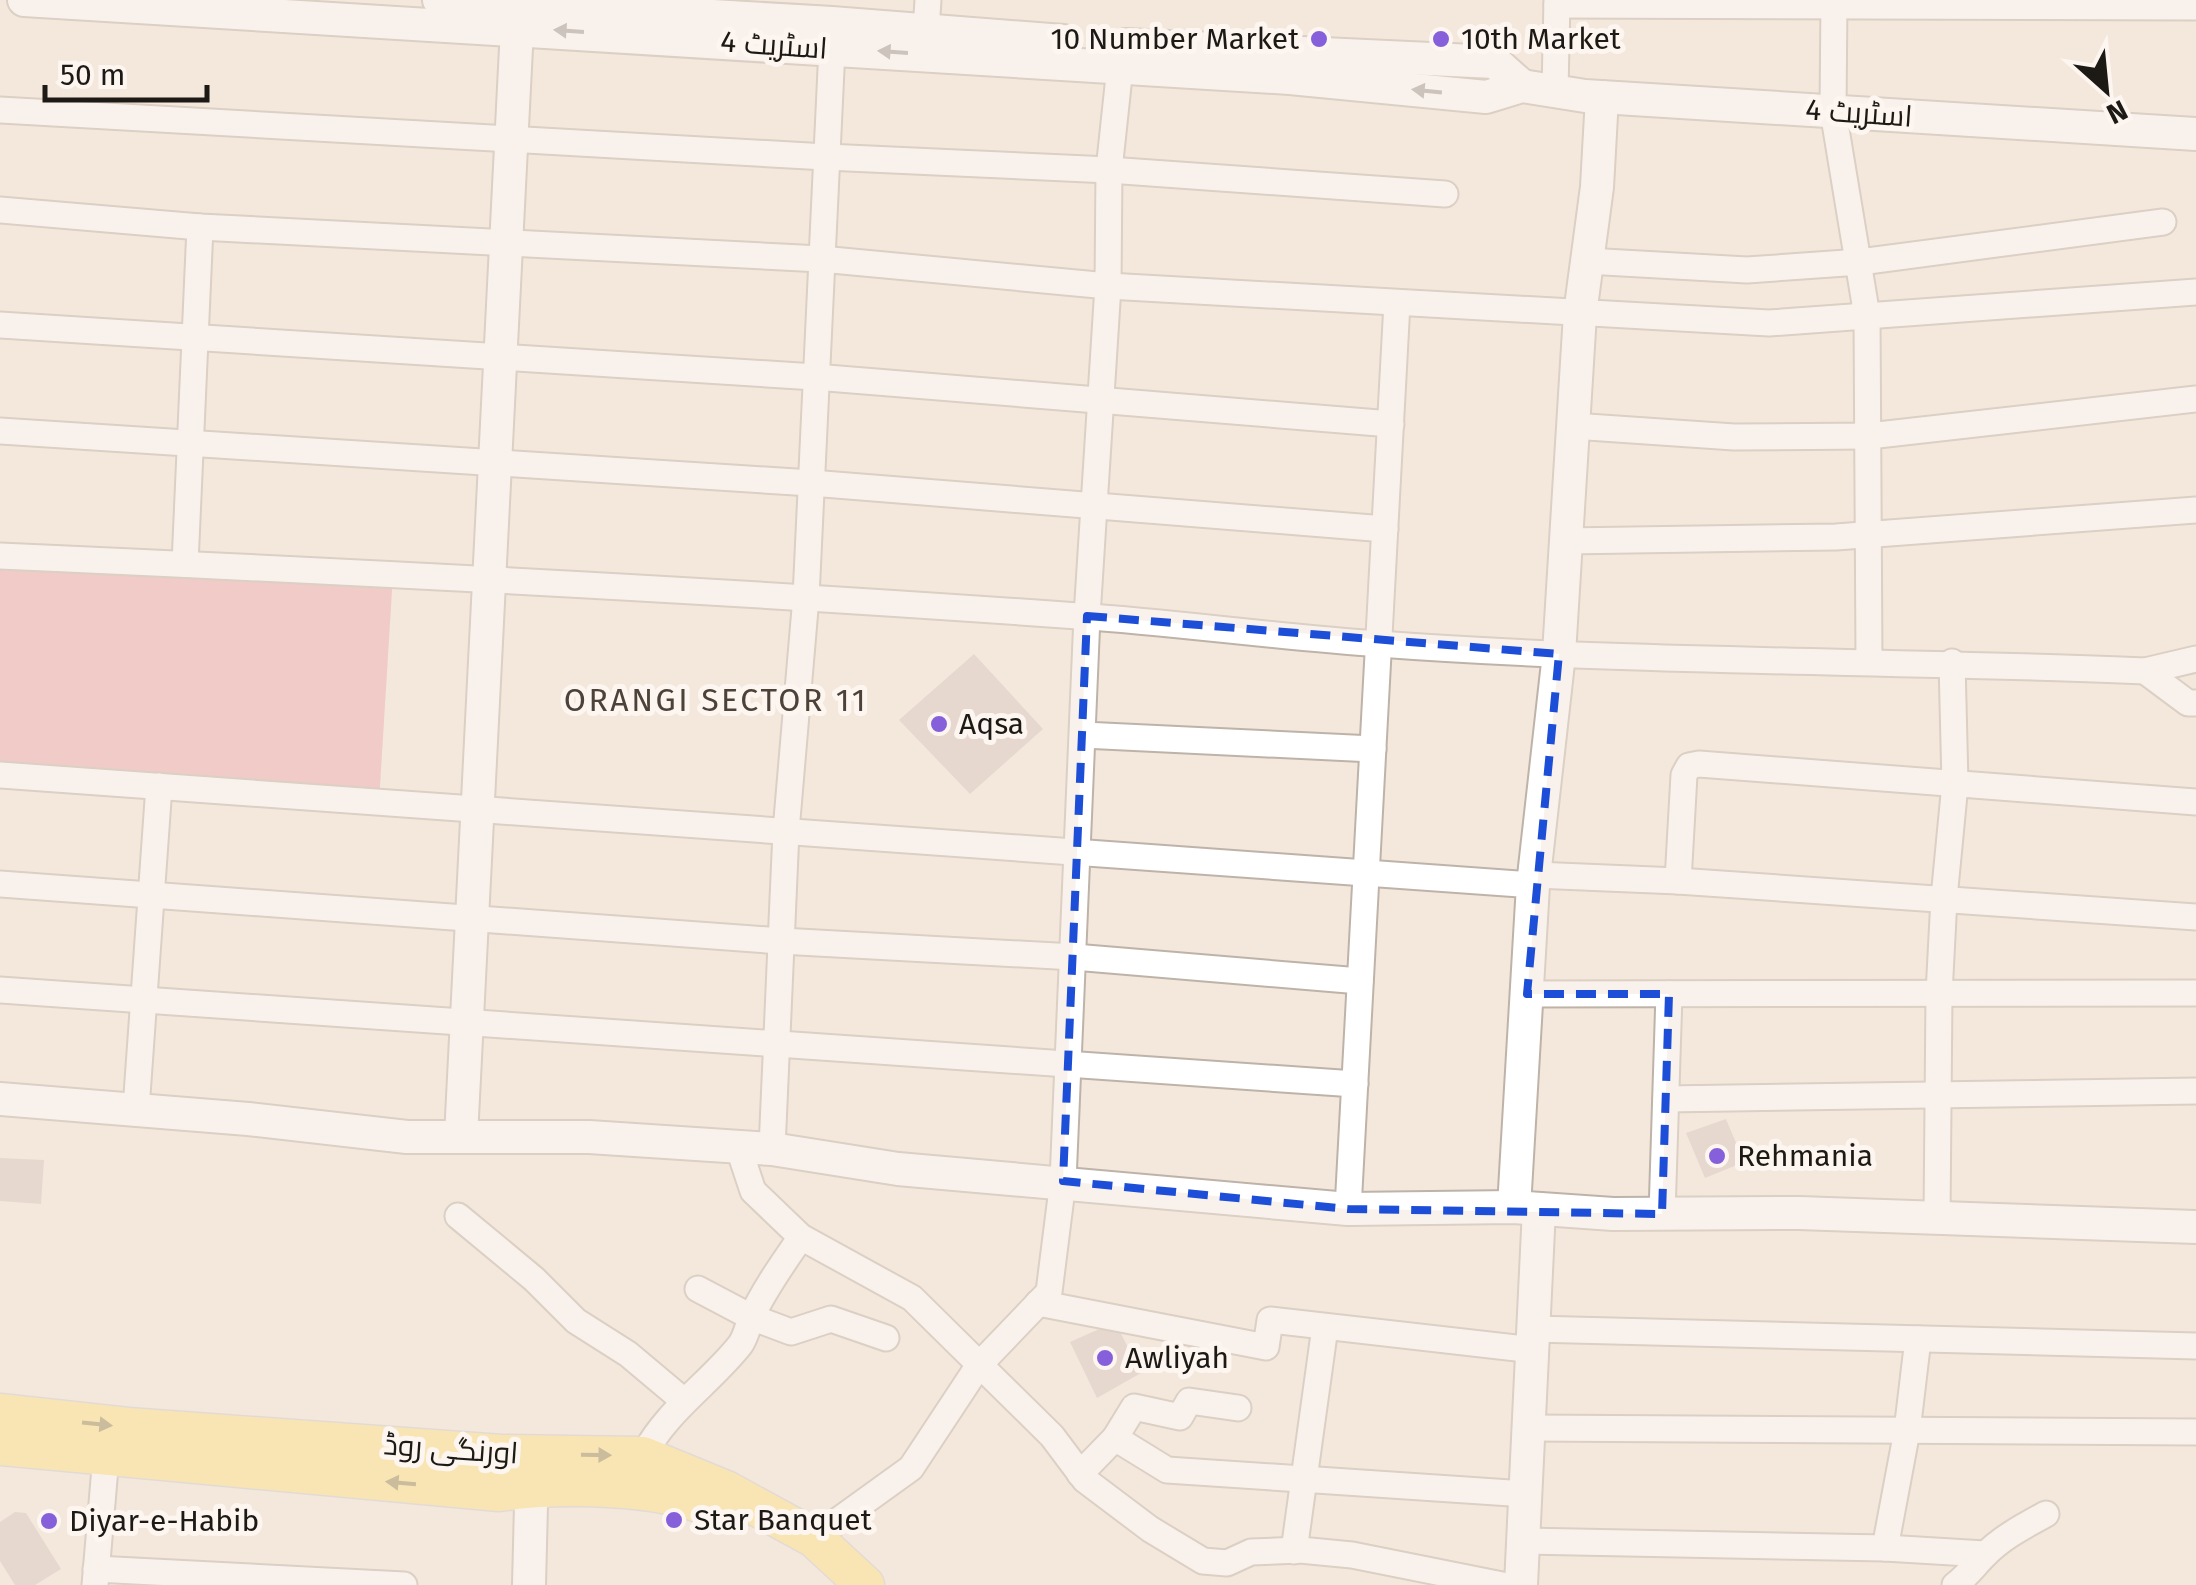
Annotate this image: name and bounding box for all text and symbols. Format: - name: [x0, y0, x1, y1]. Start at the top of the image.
- place label: 10 Number Market: [1050, 21, 1299, 57]
- place label: 10th Market: [1461, 21, 1621, 57]
- one-way arrow: [552, 23, 584, 39]
- street label: اسٹریٹ 4: [719, 23, 829, 67]
- marker: 10 Number Market: [1308, 28, 1330, 50]
- marker: 10th Market: [1430, 28, 1452, 50]
- scale bar: [45, 40, 208, 102]
- north arrow: [2056, 40, 2156, 140]
- one-way arrow: [877, 44, 909, 60]
- text: 50 m: [60, 57, 125, 93]
- one-way arrow: [1410, 83, 1442, 99]
- street label: اسٹریٹ 4: [1804, 91, 1914, 135]
- text: N: [2101, 93, 2133, 131]
- district label: ORANGI SECTOR 11: [564, 681, 868, 719]
- place label: Aqsa: [959, 706, 1024, 742]
- marker: Aqsa: [928, 713, 950, 735]
- place label: Rehmania: [1737, 1138, 1873, 1174]
- marker: Rehmania: [1706, 1145, 1728, 1167]
- place label: Awliyah: [1125, 1340, 1229, 1376]
- marker: Awliyah: [1094, 1347, 1116, 1369]
- one-way arrow: [82, 1416, 113, 1432]
- street label: اورنگی روڈ: [383, 1426, 519, 1472]
- one-way arrow: [580, 1447, 612, 1463]
- one-way arrow: [385, 1474, 417, 1490]
- place label: Star Banquet: [694, 1502, 872, 1538]
- place label: Diyar-e-Habib: [69, 1503, 259, 1539]
- marker: Star Banquet: [663, 1509, 685, 1531]
- marker: Diyar-e-Habib: [38, 1510, 60, 1532]

